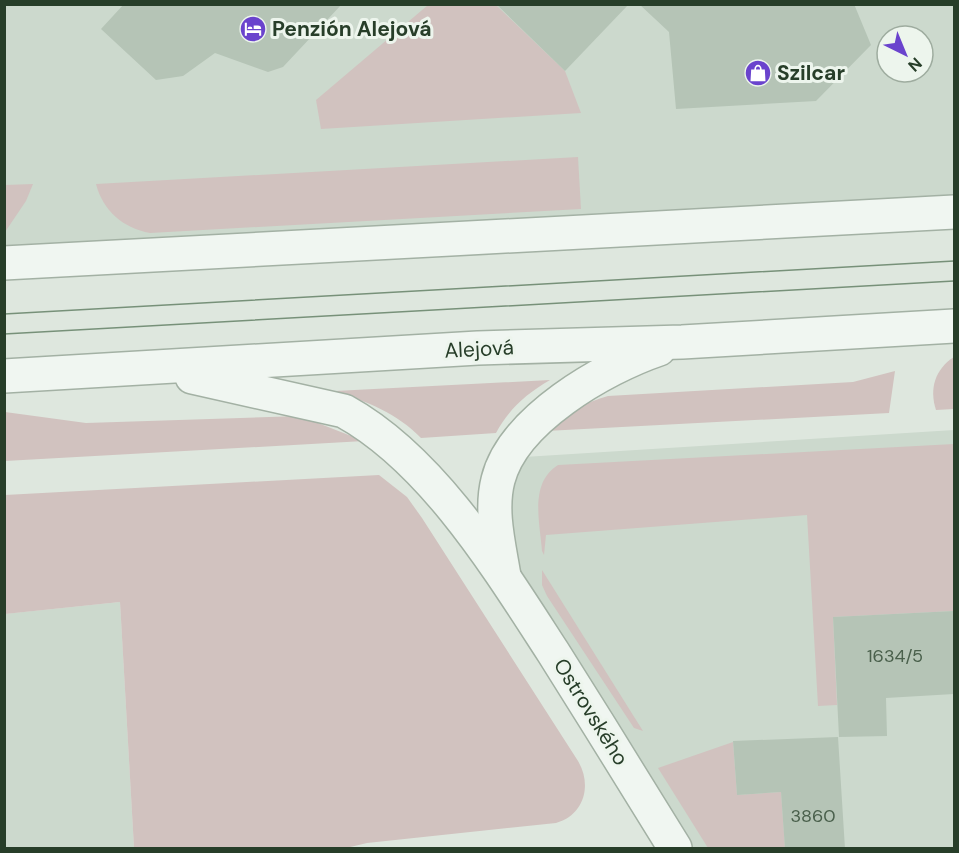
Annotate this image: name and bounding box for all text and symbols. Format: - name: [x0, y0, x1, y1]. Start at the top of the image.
- hotel icon: Penzión Alejová: [238, 14, 268, 44]
- place label: Penzión Alejová: [272, 15, 431, 43]
- north arrow: [875, 24, 935, 84]
- text: N: [903, 53, 926, 76]
- shop icon: Szilcar: [743, 58, 773, 88]
- place label: Szilcar: [777, 59, 845, 87]
- street label: Alejová: [444, 333, 514, 365]
- house number: 1634/5: [867, 644, 923, 668]
- street label: Ostrovského: [547, 653, 635, 771]
- house number: 3860: [790, 804, 836, 828]

